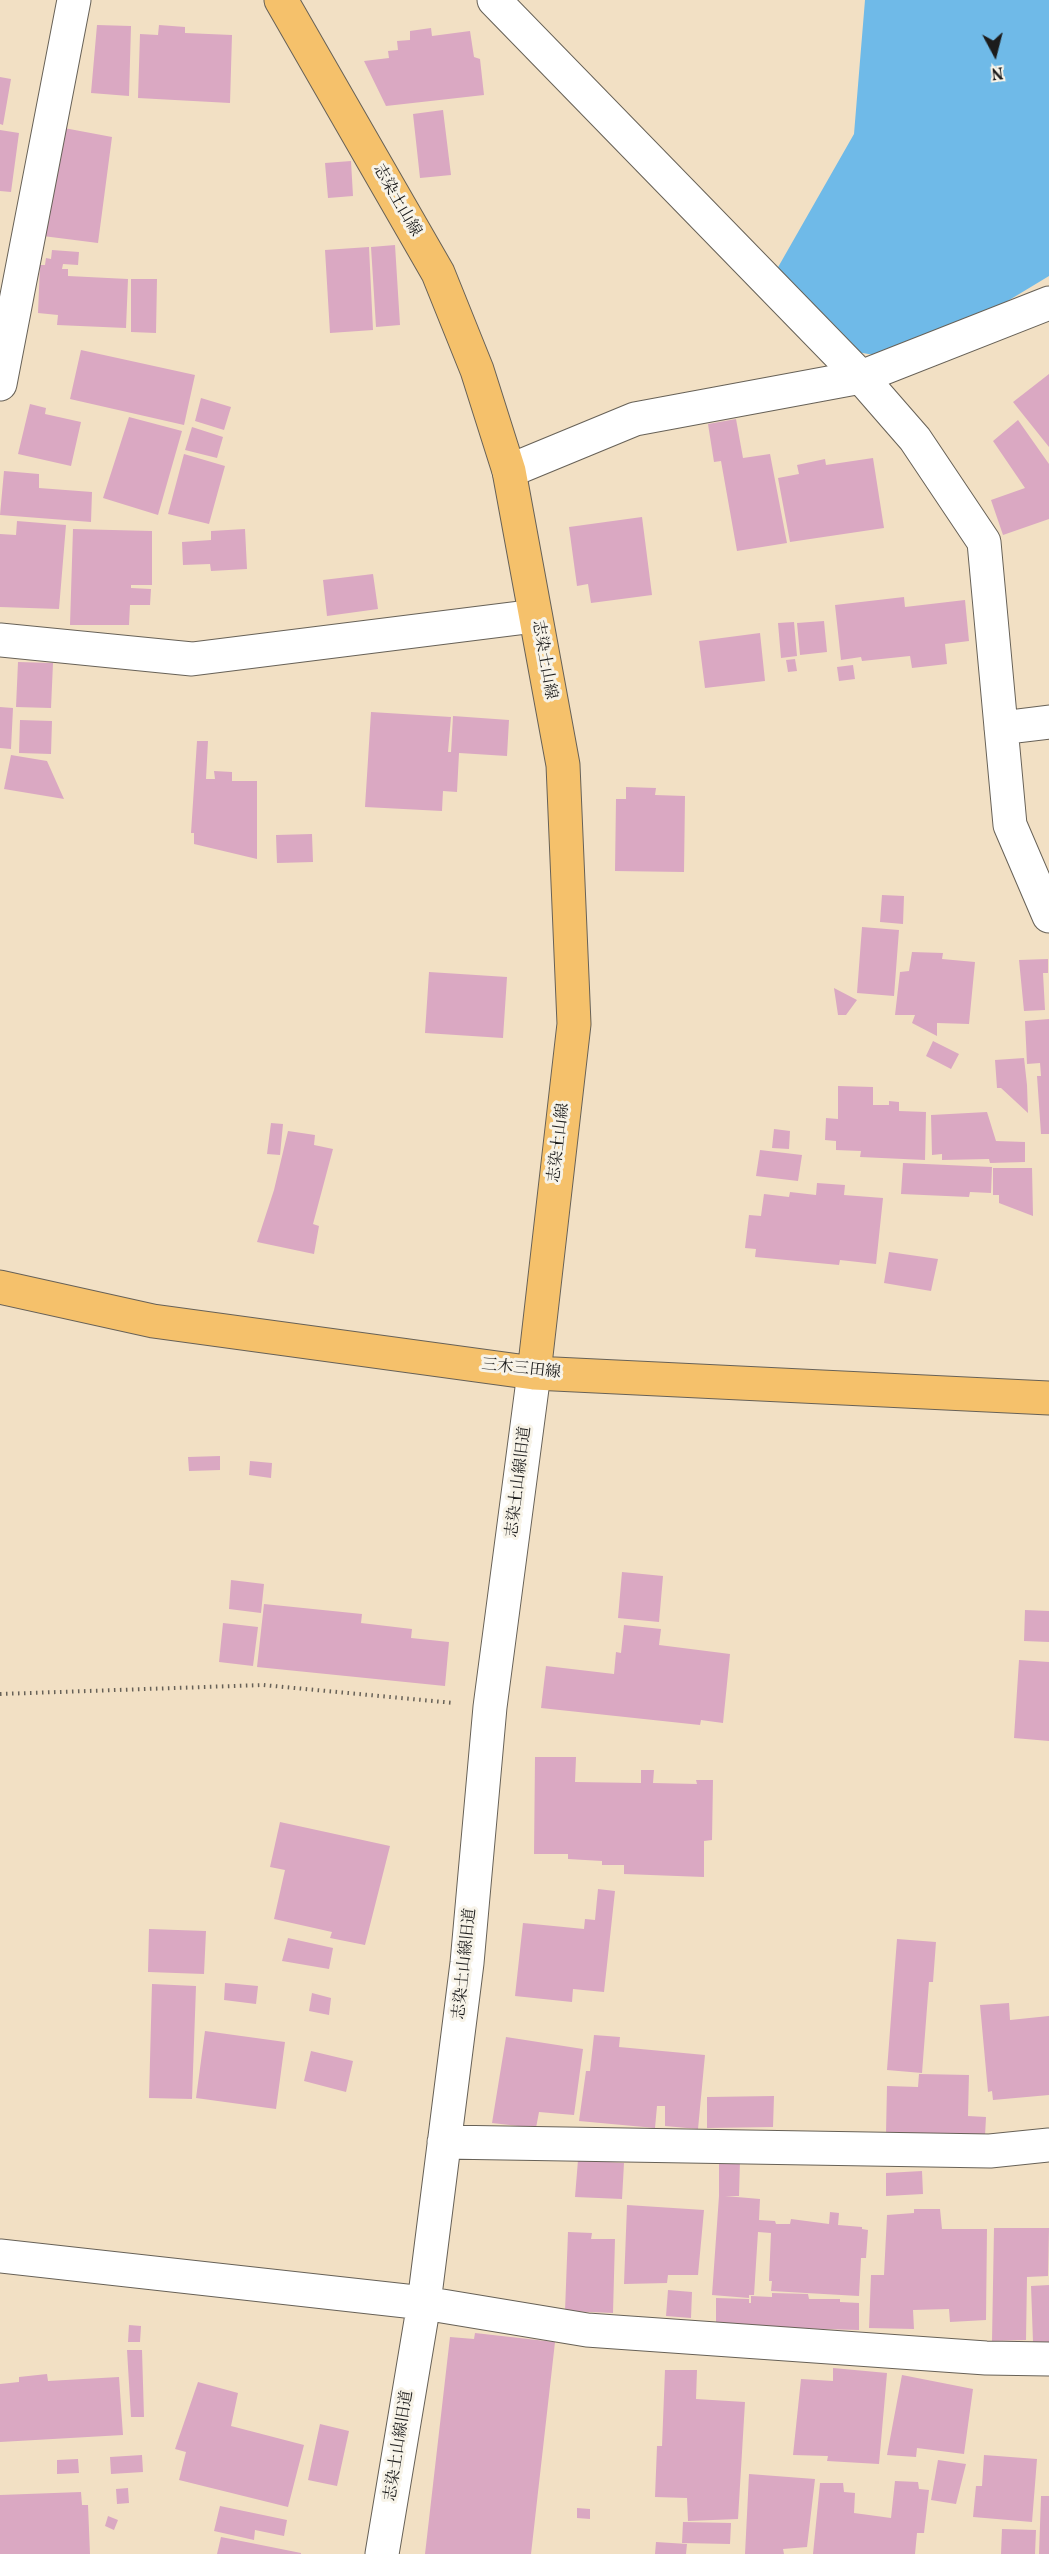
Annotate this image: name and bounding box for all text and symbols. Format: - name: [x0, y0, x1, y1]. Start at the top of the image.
- north arrow: [965, 24, 1025, 84]
- text: N: [990, 60, 1004, 83]
- street label: 志染土山線: [368, 162, 424, 240]
- street label: 志染土山線: [527, 619, 559, 701]
- street label: 志染土山線: [546, 1102, 574, 1184]
- street label: 三木三田線: [480, 1356, 562, 1384]
- street label: 志染土山線旧道: [504, 1425, 536, 1539]
- street label: 志染土山線旧道: [451, 1907, 481, 2021]
- street label: 志染土山線旧道: [382, 2389, 418, 2503]

